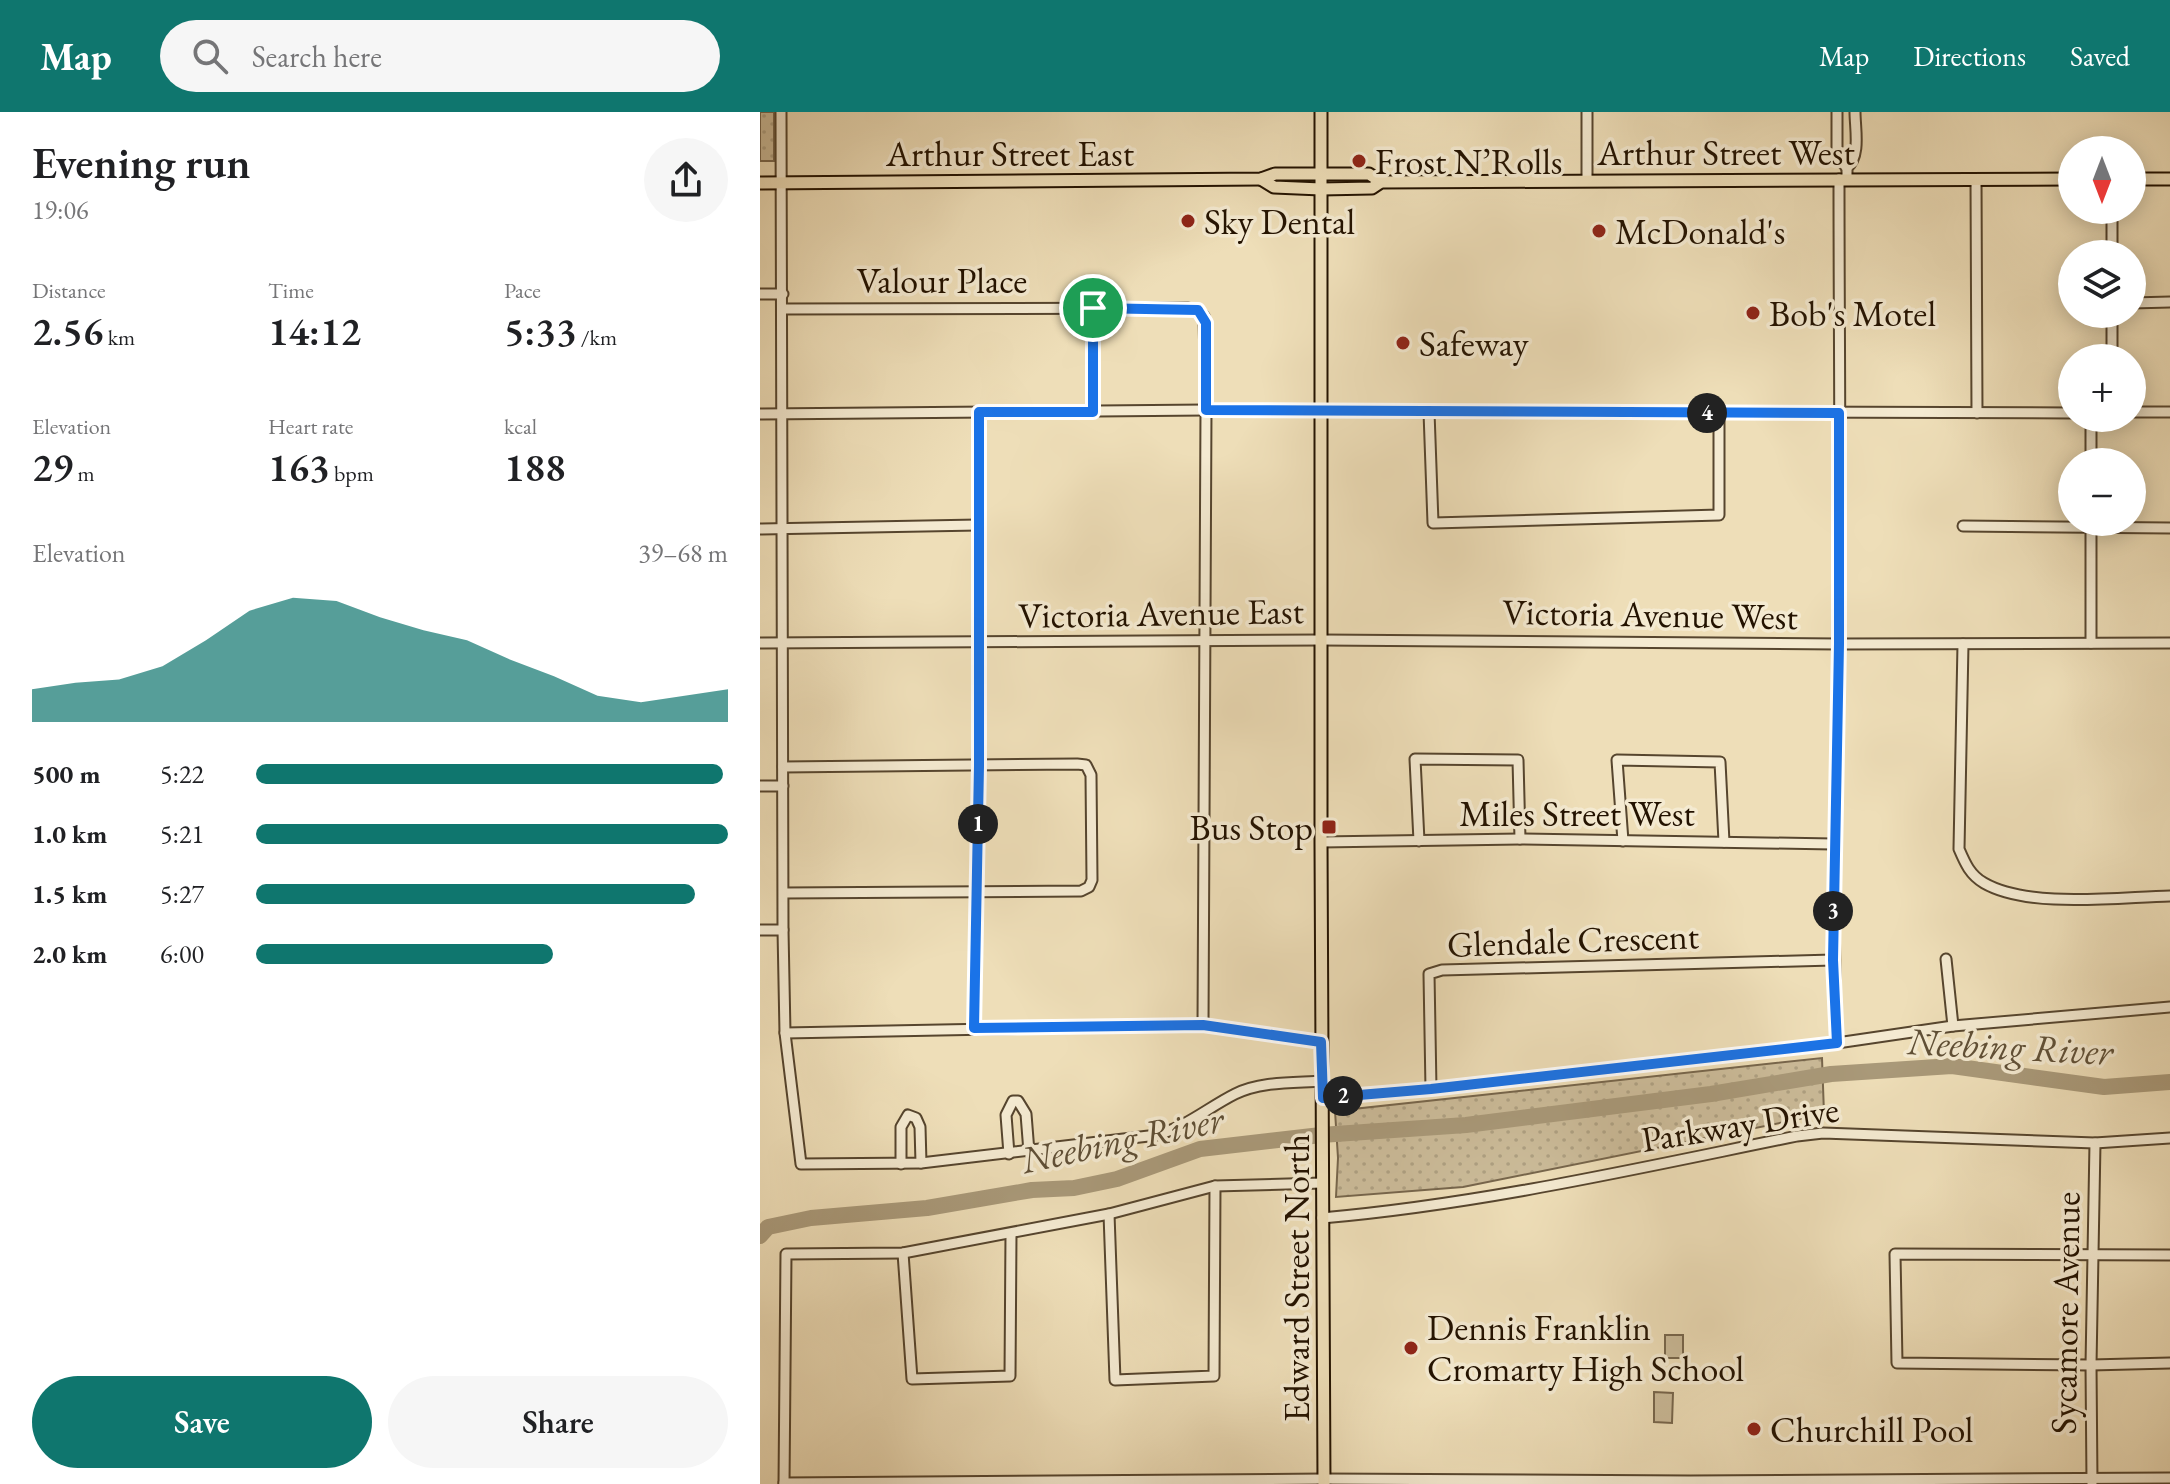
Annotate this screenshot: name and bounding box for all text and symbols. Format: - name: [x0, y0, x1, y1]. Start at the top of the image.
- search box: [160, 20, 720, 92]
- text: Map: [40, 32, 112, 81]
- icon: search: [188, 34, 232, 78]
- text: Search here: [252, 37, 382, 76]
- text: Map: [1819, 38, 1869, 74]
- text: Directions: [1913, 38, 2026, 74]
- text: Saved: [2070, 38, 2130, 74]
- street label: Arthur Street West: [1596, 129, 1855, 176]
- street label: Arthur Street East: [885, 130, 1135, 177]
- text: Evening run: [32, 134, 251, 191]
- north arrow: [2058, 136, 2146, 224]
- map controls: [2058, 136, 2146, 536]
- button: share: [644, 138, 728, 222]
- place label: Frost N’Rolls: [1375, 138, 1563, 185]
- marker: Frost N’Rolls: [1350, 152, 1368, 170]
- text: 19:06: [32, 193, 88, 227]
- place label: Sky Dental: [1204, 198, 1355, 245]
- place label: McDonald's: [1615, 208, 1785, 255]
- marker: Sky Dental: [1179, 212, 1197, 230]
- marker: McDonald's: [1590, 222, 1608, 240]
- button: layers: [2058, 240, 2146, 328]
- street label: Valour Place: [857, 257, 1027, 304]
- pin: [1059, 274, 1127, 342]
- text: Distance: [32, 276, 105, 305]
- text: Time: [268, 276, 314, 305]
- text: Pace: [504, 276, 541, 305]
- icon: arrive: [1071, 286, 1115, 330]
- place label: Bob's Motel: [1769, 290, 1936, 337]
- marker: Bob's Motel: [1744, 304, 1762, 322]
- text: 2.56: [32, 305, 103, 357]
- text: 14:12: [268, 305, 361, 357]
- text: 5:33: [504, 305, 576, 357]
- place label: Safeway: [1419, 320, 1529, 367]
- text: km: [103, 323, 135, 352]
- text: /km: [576, 323, 617, 352]
- marker: Safeway: [1394, 334, 1412, 352]
- button: +: [2058, 344, 2146, 432]
- pin: 4: [1687, 393, 1727, 433]
- text: 4: [1701, 398, 1713, 427]
- text: Elevation: [32, 412, 111, 441]
- text: Heart rate: [268, 412, 353, 441]
- text: kcal: [504, 412, 537, 441]
- text: 29: [32, 441, 73, 493]
- text: 163: [268, 441, 330, 493]
- text: 188: [504, 441, 566, 493]
- button: −: [2058, 448, 2146, 536]
- text: m: [73, 459, 95, 488]
- text: bpm: [330, 459, 374, 488]
- text: Elevation: [32, 536, 126, 570]
- text: 39–68 m: [638, 536, 728, 570]
- street label: Victoria Avenue East: [1018, 587, 1305, 639]
- street label: Victoria Avenue West: [1502, 588, 1799, 640]
- text: 500 m: [32, 757, 100, 791]
- text: 5:22: [160, 757, 204, 791]
- street label: Miles Street West: [1459, 790, 1695, 837]
- pin: 1: [958, 804, 998, 844]
- place label: Bus Stop: [1190, 804, 1313, 851]
- text: 1: [972, 809, 984, 838]
- text: 1.0 km: [32, 817, 107, 851]
- text: 5:21: [160, 817, 204, 851]
- marker: Bus Stop: [1320, 818, 1338, 836]
- text: 1.5 km: [32, 877, 107, 911]
- text: 5:27: [160, 877, 204, 911]
- pin: 3: [1813, 891, 1853, 931]
- text: 3: [1827, 896, 1839, 925]
- street label: Glendale Crescent: [1446, 912, 1700, 968]
- text: 2.0 km: [32, 937, 107, 971]
- text: 6:00: [160, 937, 204, 971]
- water label: Neebing River: [1905, 1016, 2116, 1076]
- pin: 2: [1323, 1076, 1363, 1116]
- text: 2: [1337, 1081, 1349, 1110]
- street label: Parkway Drive: [1638, 1085, 1842, 1163]
- water label: Neebing River: [1015, 1093, 1229, 1185]
- street label: Edward Street North: [1273, 1134, 1320, 1422]
- street label: Sycamore Avenue: [2039, 1191, 2091, 1435]
- place label: Dennis Franklin Cromarty High School: [1427, 1304, 1744, 1392]
- marker: Dennis Franklin Cromarty High School: [1402, 1339, 1420, 1357]
- button: Save: [32, 1376, 372, 1468]
- button: Share: [388, 1376, 728, 1468]
- place label: Churchill Pool: [1770, 1406, 1973, 1453]
- marker: Churchill Pool: [1745, 1420, 1763, 1438]

